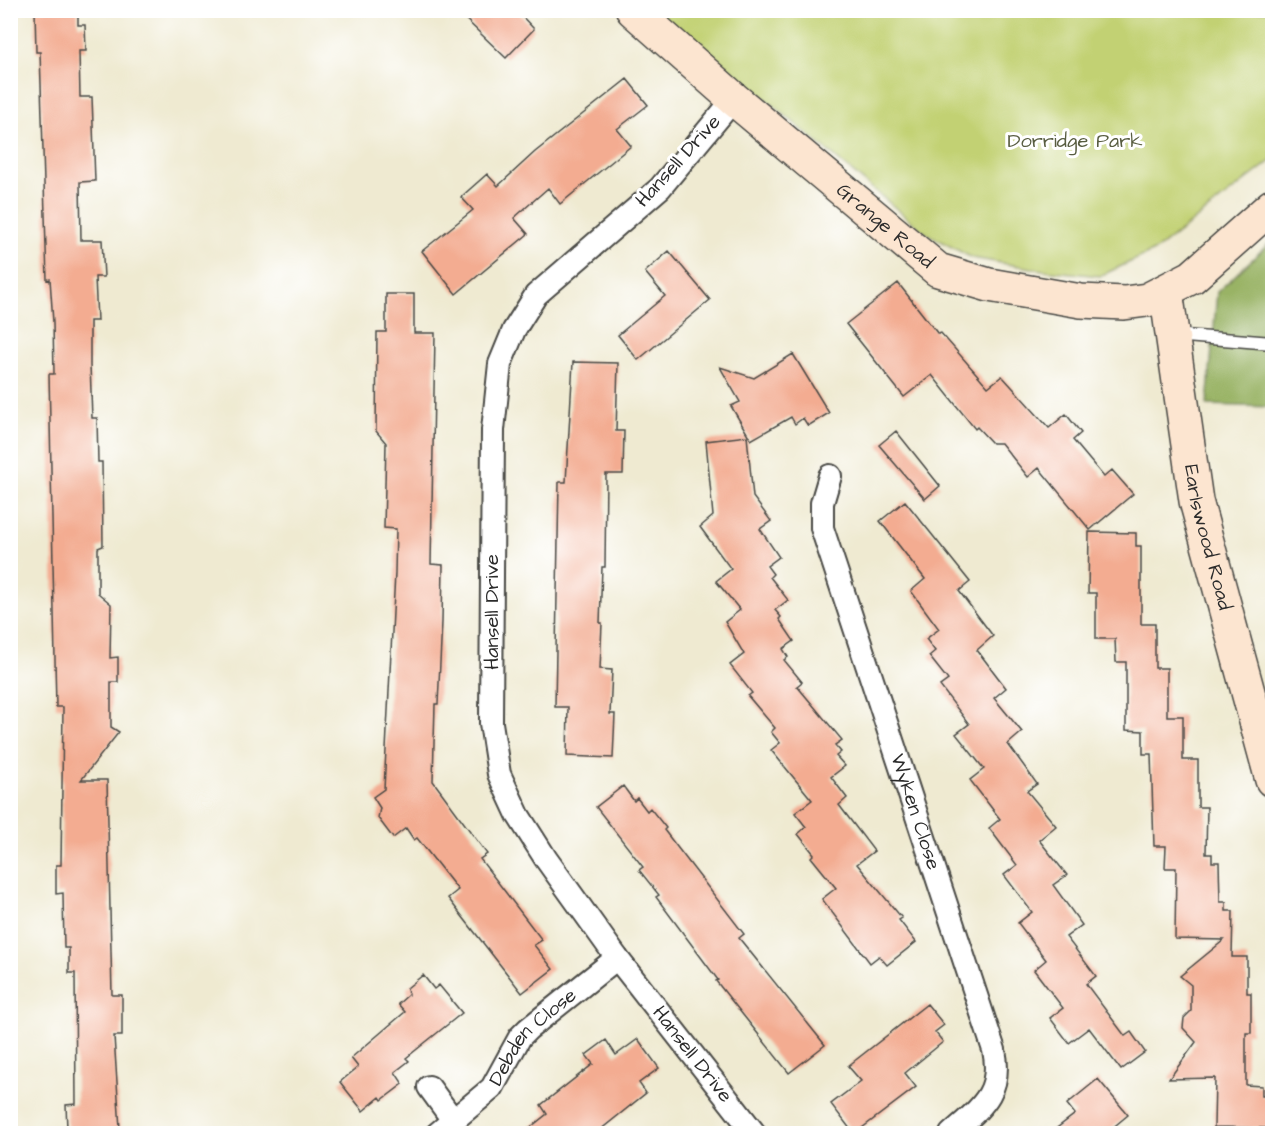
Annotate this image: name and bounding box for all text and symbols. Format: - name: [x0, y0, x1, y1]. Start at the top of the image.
- street label: Hansell Drive: [629, 109, 727, 213]
- park label: Dorridge Park: [1008, 127, 1142, 156]
- street label: Grange Road: [830, 176, 940, 275]
- street label: Earlswood Road: [1177, 463, 1239, 613]
- street label: Hansell Drive: [478, 554, 506, 670]
- street label: Wyken Close: [883, 750, 948, 874]
- street label: Debden Close: [482, 981, 583, 1091]
- street label: Hansell Drive: [646, 1000, 739, 1108]

